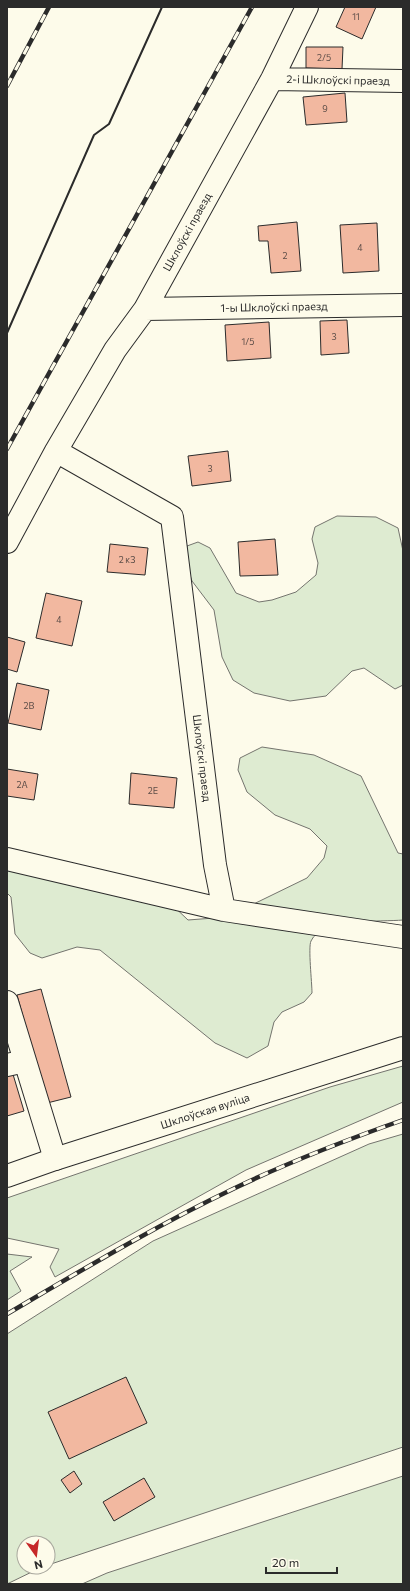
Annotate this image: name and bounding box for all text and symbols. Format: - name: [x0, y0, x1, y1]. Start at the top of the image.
- house number: 11: [352, 11, 360, 22]
- house number: 2/5: [317, 52, 331, 63]
- street label: 2-і Шклоўскі праезд: [286, 72, 390, 87]
- house number: 9: [322, 103, 328, 114]
- street label: Шклоўскі праезд: [160, 190, 214, 273]
- house number: 4: [357, 242, 363, 253]
- house number: 2: [283, 250, 288, 261]
- street label: 1-ы Шклоўскі праезд: [220, 299, 328, 314]
- house number: 3: [331, 331, 337, 342]
- house number: 1/5: [241, 336, 255, 347]
- house number: 3: [207, 463, 213, 474]
- house number: 2 кЗ: [119, 554, 135, 565]
- house number: 4: [56, 614, 62, 625]
- house number: 2В: [24, 700, 35, 711]
- street label: Шклоўскі праезд: [191, 714, 214, 803]
- house number: 2А: [16, 779, 28, 790]
- house number: 2Е: [148, 785, 158, 796]
- street label: Шклоўская вуліца: [159, 1090, 251, 1131]
- north arrow: [16, 1535, 56, 1575]
- scale bar: [266, 1549, 337, 1575]
- text: 20 m: [272, 1555, 299, 1569]
- text: N: [33, 1558, 44, 1572]

